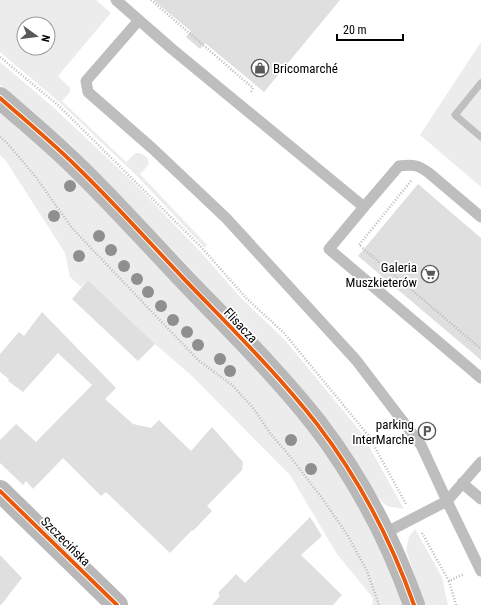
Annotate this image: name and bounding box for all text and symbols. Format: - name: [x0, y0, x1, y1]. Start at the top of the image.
- north arrow: [16, 16, 56, 56]
- scale bar: [337, 16, 403, 42]
- text: 20 m: [343, 23, 367, 37]
- text: N: [38, 33, 52, 43]
- shop icon: Bricomarché: [250, 58, 270, 78]
- place label: Bricomarché: [273, 61, 338, 76]
- place label: Galeria Muszkieterów: [346, 260, 418, 290]
- supermarket icon: Galeria Muszkieterów: [420, 264, 440, 284]
- street label: Flisacza: [221, 305, 261, 346]
- place label: parking InterMarche: [352, 417, 414, 447]
- parking icon: parking InterMarche: [417, 421, 437, 441]
- street label: Szczecińska: [38, 514, 93, 569]

